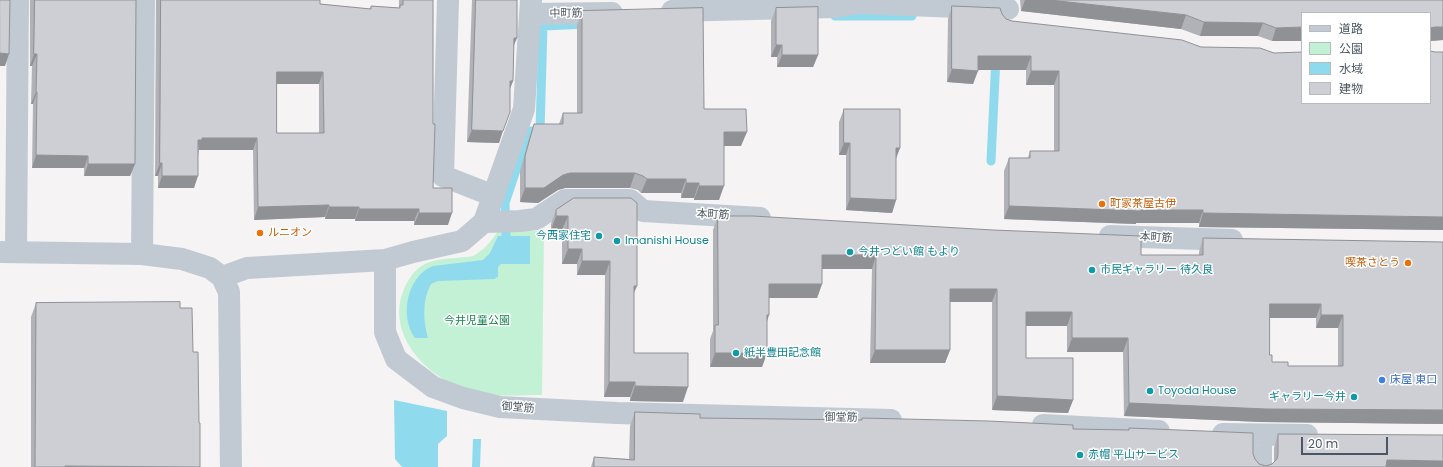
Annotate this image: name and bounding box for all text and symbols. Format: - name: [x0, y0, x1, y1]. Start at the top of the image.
- street label: 中町筋: [549, 7, 583, 21]
- legend: [1301, 12, 1431, 104]
- text: 道路: [1339, 20, 1363, 37]
- text: 公園: [1339, 40, 1363, 57]
- text: 水域: [1339, 60, 1363, 77]
- text: 建物: [1339, 80, 1363, 97]
- place label: 町家茶屋古伊: [1110, 197, 1176, 211]
- marker: 町家茶屋古伊: [1097, 199, 1107, 209]
- street label: 本町筋: [696, 208, 730, 222]
- place label: ルニオン: [268, 226, 312, 240]
- marker: ルニオン: [255, 228, 265, 238]
- place label: 今西家住宅: [536, 229, 591, 243]
- marker: 今西家住宅: [594, 231, 604, 241]
- street label: 本町筋: [1139, 231, 1173, 245]
- place label: Imanishi House: [625, 234, 709, 248]
- marker: Imanishi House: [612, 236, 622, 246]
- place label: 今井つどい館 もより: [858, 245, 960, 259]
- marker: 今井つどい館 もより: [845, 247, 855, 257]
- place label: 喫茶さとう: [1345, 256, 1400, 270]
- marker: 喫茶さとう: [1403, 258, 1413, 268]
- place label: 市民ギャラリー 待久良: [1100, 263, 1213, 277]
- marker: 市民ギャラリー 待久良: [1087, 265, 1097, 275]
- park label: 今井児童公園: [444, 314, 510, 328]
- place label: 紙半豊田記念館: [744, 346, 821, 360]
- marker: 紙半豊田記念館: [731, 348, 741, 358]
- place label: 床屋 東口: [1390, 373, 1437, 387]
- marker: 床屋 東口: [1377, 375, 1387, 385]
- place label: Toyoda House: [1158, 384, 1236, 398]
- marker: Toyoda House: [1145, 386, 1155, 396]
- place label: ギャラリー今井: [1269, 390, 1346, 404]
- marker: ギャラリー今井: [1349, 392, 1359, 402]
- street label: 御堂筋: [501, 400, 535, 416]
- street label: 御堂筋: [824, 411, 858, 425]
- scale bar: [1303, 429, 1390, 455]
- text: 20 m: [1308, 435, 1338, 452]
- place label: 赤帽 平山サービス: [1088, 448, 1179, 462]
- marker: 赤帽 平山サービス: [1075, 450, 1085, 460]

